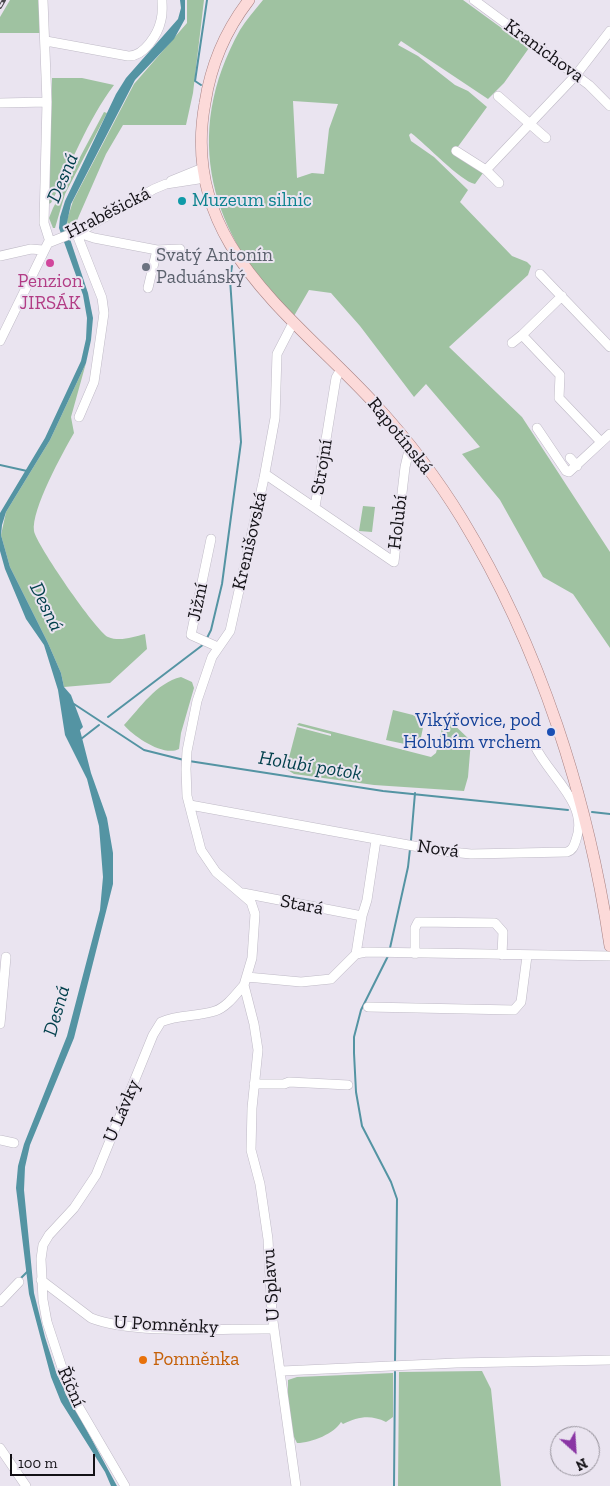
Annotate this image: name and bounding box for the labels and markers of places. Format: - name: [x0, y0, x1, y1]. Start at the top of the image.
- place label: Muzeum silnic: [192, 190, 312, 212]
- marker: Muzeum silnic: [176, 195, 188, 207]
- place label: Svatý Antonín Paduánský: [156, 245, 273, 289]
- marker: Penzion JIRSÁK: [44, 257, 56, 269]
- marker: Svatý Antonín Paduánský: [140, 261, 152, 273]
- place label: Penzion JIRSÁK: [17, 271, 83, 315]
- place label: Vikýřovice, pod Holubím vrchem: [403, 710, 541, 754]
- marker: Vikýřovice, pod Holubím vrchem: [545, 726, 557, 738]
- place label: Pomněnka: [153, 1349, 239, 1371]
- marker: Pomněnka: [137, 1354, 149, 1366]

